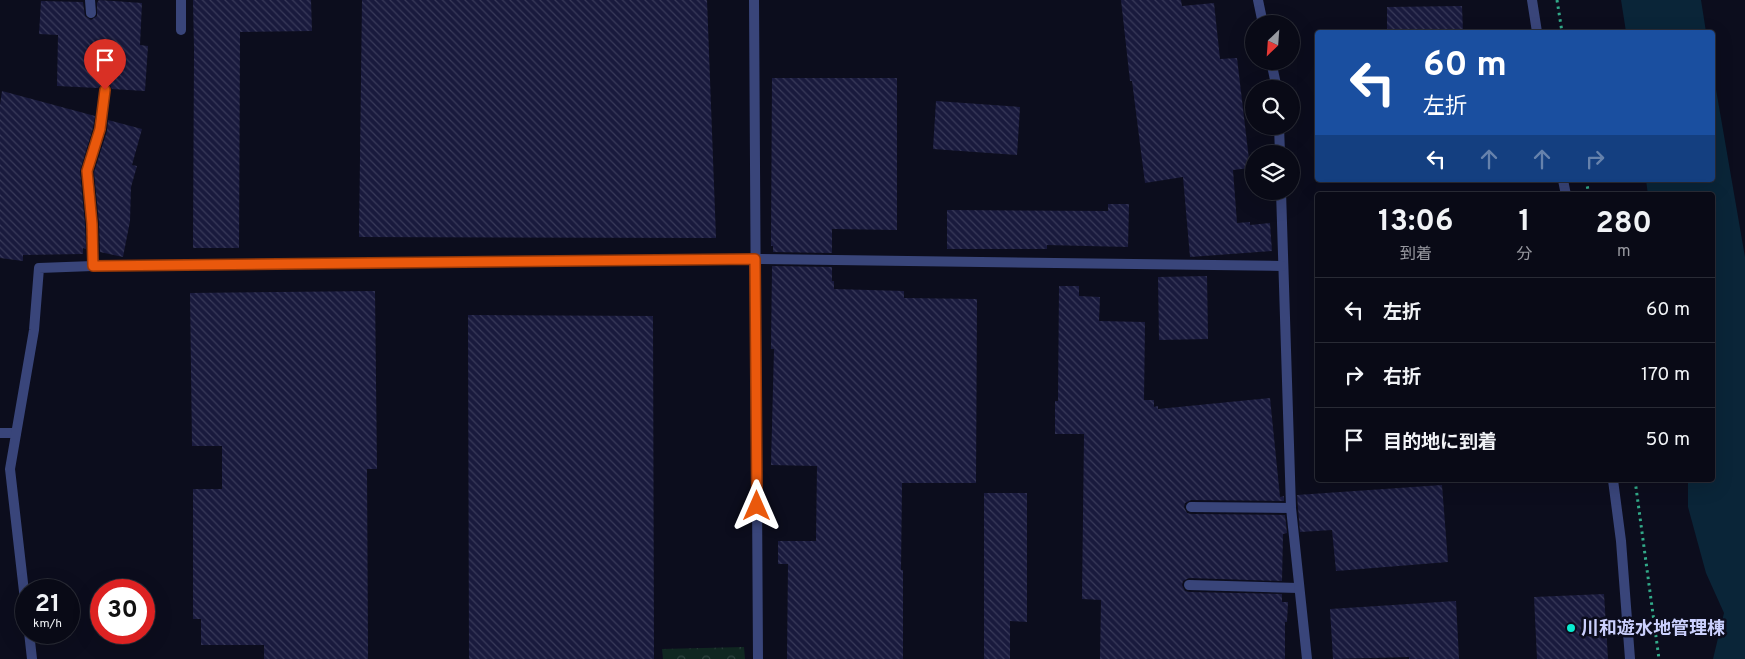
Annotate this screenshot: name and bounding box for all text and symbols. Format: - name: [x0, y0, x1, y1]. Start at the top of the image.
- north arrow: [1245, 15, 1300, 70]
- map controls: [1245, 15, 1300, 200]
- pin: [84, 39, 126, 90]
- text: 60 m: [1423, 44, 1507, 88]
- icon: arrive: [91, 46, 119, 74]
- icon: left: [1340, 50, 1405, 115]
- button: search: [1245, 80, 1300, 135]
- text: 左折: [1423, 94, 1467, 121]
- button: layers: [1245, 145, 1300, 200]
- icon: left: [1422, 145, 1450, 173]
- icon: ahead: [1475, 145, 1503, 173]
- icon: ahead: [1528, 145, 1556, 173]
- icon: right: [1581, 145, 1609, 173]
- text: 13:06: [1378, 204, 1453, 241]
- text: 1: [1518, 204, 1530, 241]
- text: 280: [1596, 206, 1652, 243]
- text: m: [1617, 242, 1631, 262]
- text: 到着: [1400, 245, 1432, 265]
- text: 分: [1516, 245, 1532, 265]
- icon: left: [1340, 296, 1368, 324]
- text: 60 m: [1646, 298, 1690, 322]
- text: 左折: [1383, 301, 1421, 325]
- icon: right: [1340, 361, 1368, 389]
- text: 170 m: [1641, 363, 1690, 387]
- text: 右折: [1383, 366, 1421, 390]
- icon: arrive: [1340, 426, 1368, 454]
- text: 50 m: [1645, 428, 1690, 452]
- text: 目的地に到着: [1383, 431, 1497, 455]
- position arrow: [730, 479, 782, 531]
- speed limit sign: 30: [90, 579, 155, 644]
- text: 21: [35, 589, 60, 621]
- text: km/h: [33, 616, 62, 632]
- place label: 川和遊水地管理棟: [1581, 618, 1725, 641]
- marker: 川和遊水地管理棟: [1565, 622, 1577, 634]

